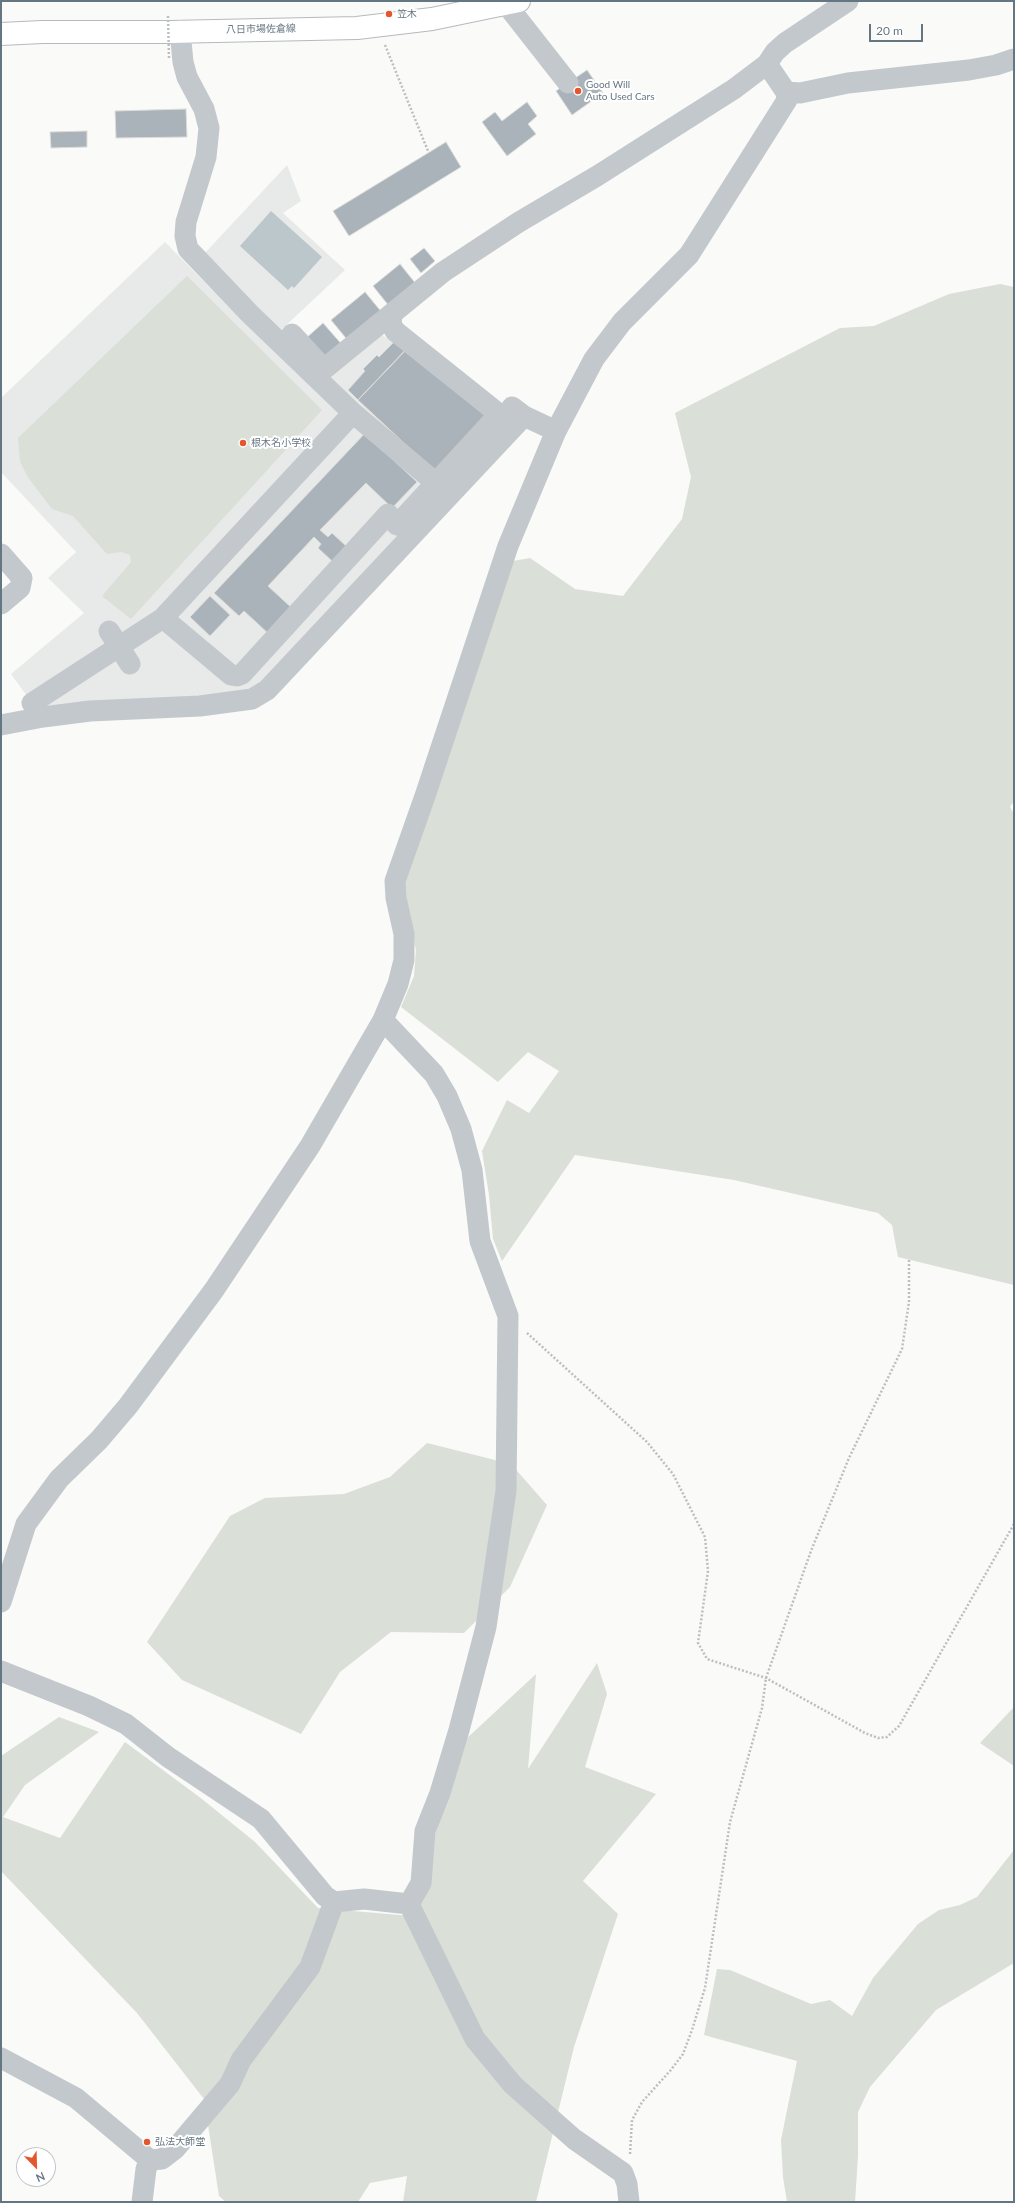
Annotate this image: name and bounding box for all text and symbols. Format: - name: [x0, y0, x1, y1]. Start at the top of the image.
- place label: 笠木: [397, 8, 417, 20]
- marker: 笠木: [384, 9, 394, 19]
- scale bar: [871, 16, 925, 42]
- street label: 八日市場佐倉線: [226, 22, 296, 36]
- text: 20 m: [876, 23, 903, 38]
- place label: Good Will Auto Used Cars: [586, 79, 654, 102]
- marker: Good Will Auto Used Cars: [573, 86, 583, 96]
- place label: 根木名小学校: [251, 437, 311, 449]
- marker: 根木名小学校: [238, 438, 248, 448]
- place label: 弘法大師堂: [155, 2136, 205, 2148]
- marker: 弘法大師堂: [142, 2137, 152, 2147]
- north arrow: [16, 2147, 56, 2187]
- text: N: [34, 2170, 47, 2185]

